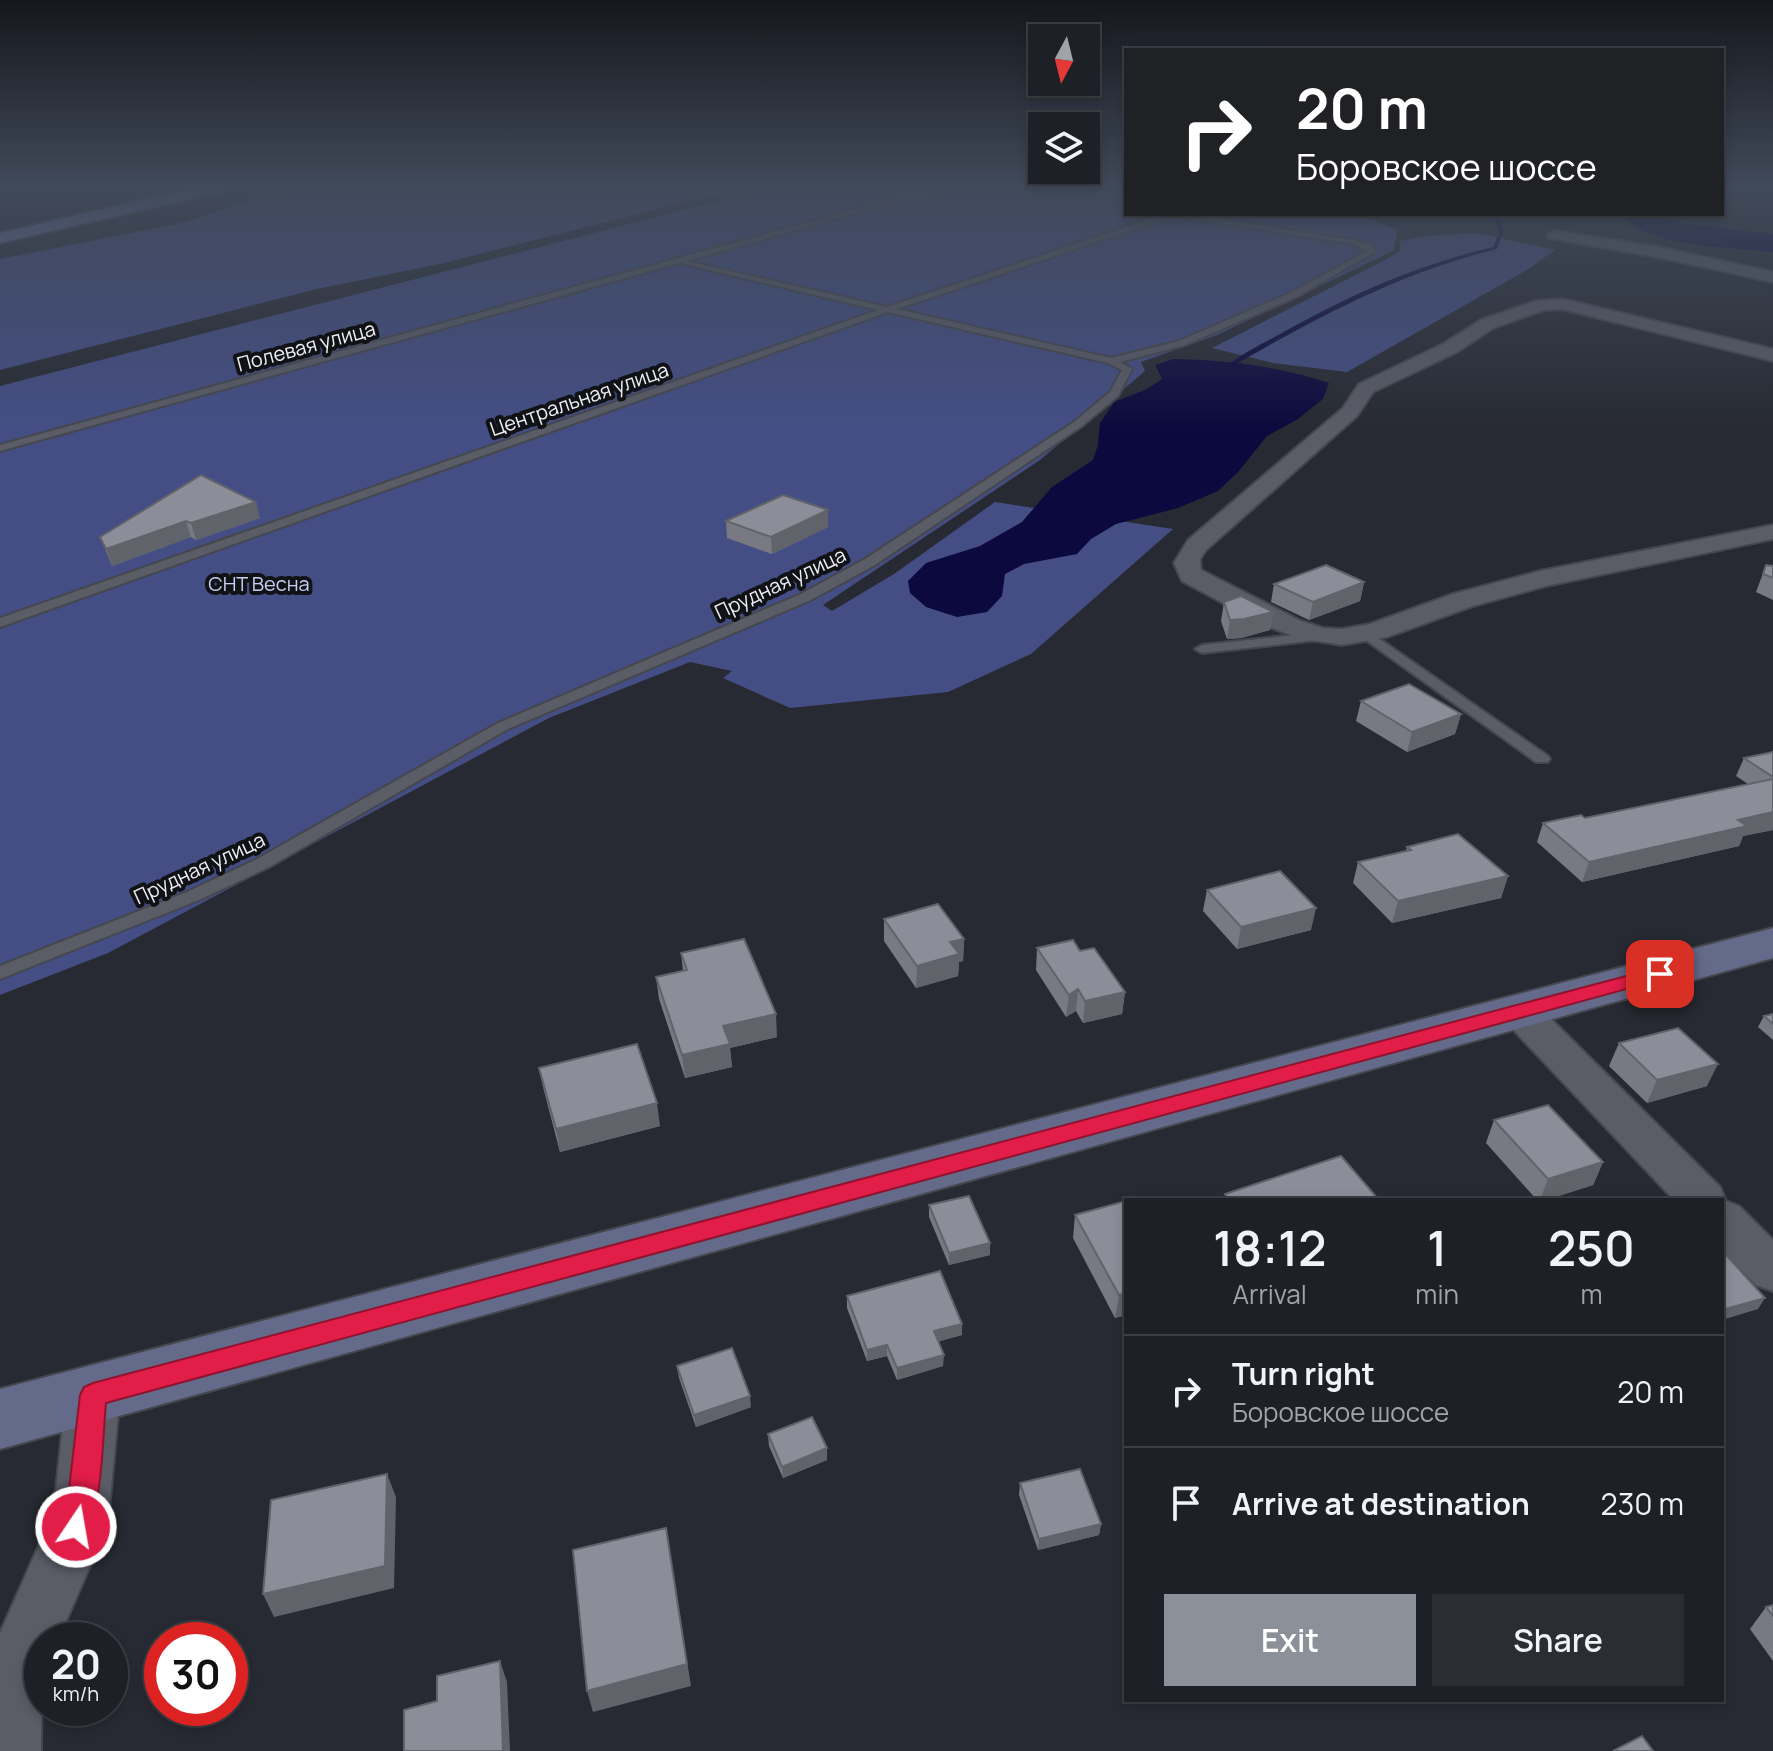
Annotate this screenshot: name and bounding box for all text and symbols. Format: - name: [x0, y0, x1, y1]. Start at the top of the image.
- north arrow: [1028, 24, 1100, 96]
- map controls: [1028, 24, 1100, 184]
- text: 20 m: [1296, 69, 1428, 146]
- icon: right: [1164, 80, 1268, 184]
- button: layers: [1028, 112, 1100, 184]
- text: Боровское шоссе: [1296, 142, 1597, 191]
- street label: Полевая улица: [234, 315, 378, 377]
- street label: Центральная улица: [486, 356, 672, 442]
- street label: Прудная улица: [710, 541, 850, 625]
- park label: СНТ Весна: [208, 570, 310, 597]
- street label: Прудная улица: [129, 826, 269, 910]
- pin: [1626, 940, 1694, 1008]
- icon: arrive: [1638, 952, 1682, 996]
- text: 18:12: [1213, 1215, 1326, 1280]
- text: 1: [1427, 1215, 1447, 1280]
- text: 250: [1548, 1215, 1635, 1280]
- text: Arrival: [1233, 1276, 1307, 1312]
- text: min: [1415, 1276, 1459, 1312]
- text: m: [1580, 1276, 1602, 1312]
- text: Turn right: [1232, 1353, 1375, 1394]
- icon: right: [1164, 1369, 1208, 1413]
- text: 20 m: [1617, 1371, 1684, 1412]
- text: Боровское шоссе: [1232, 1394, 1449, 1430]
- icon: arrive: [1164, 1481, 1208, 1525]
- text: Arrive at destination: [1232, 1483, 1530, 1524]
- text: 230 m: [1601, 1483, 1684, 1524]
- position arrow: [34, 1485, 118, 1569]
- button: Exit: [1164, 1594, 1416, 1686]
- button: Share: [1432, 1594, 1684, 1686]
- speed limit sign: 30: [144, 1622, 248, 1726]
- text: 20: [51, 1636, 101, 1691]
- text: km/h: [53, 1680, 99, 1707]

